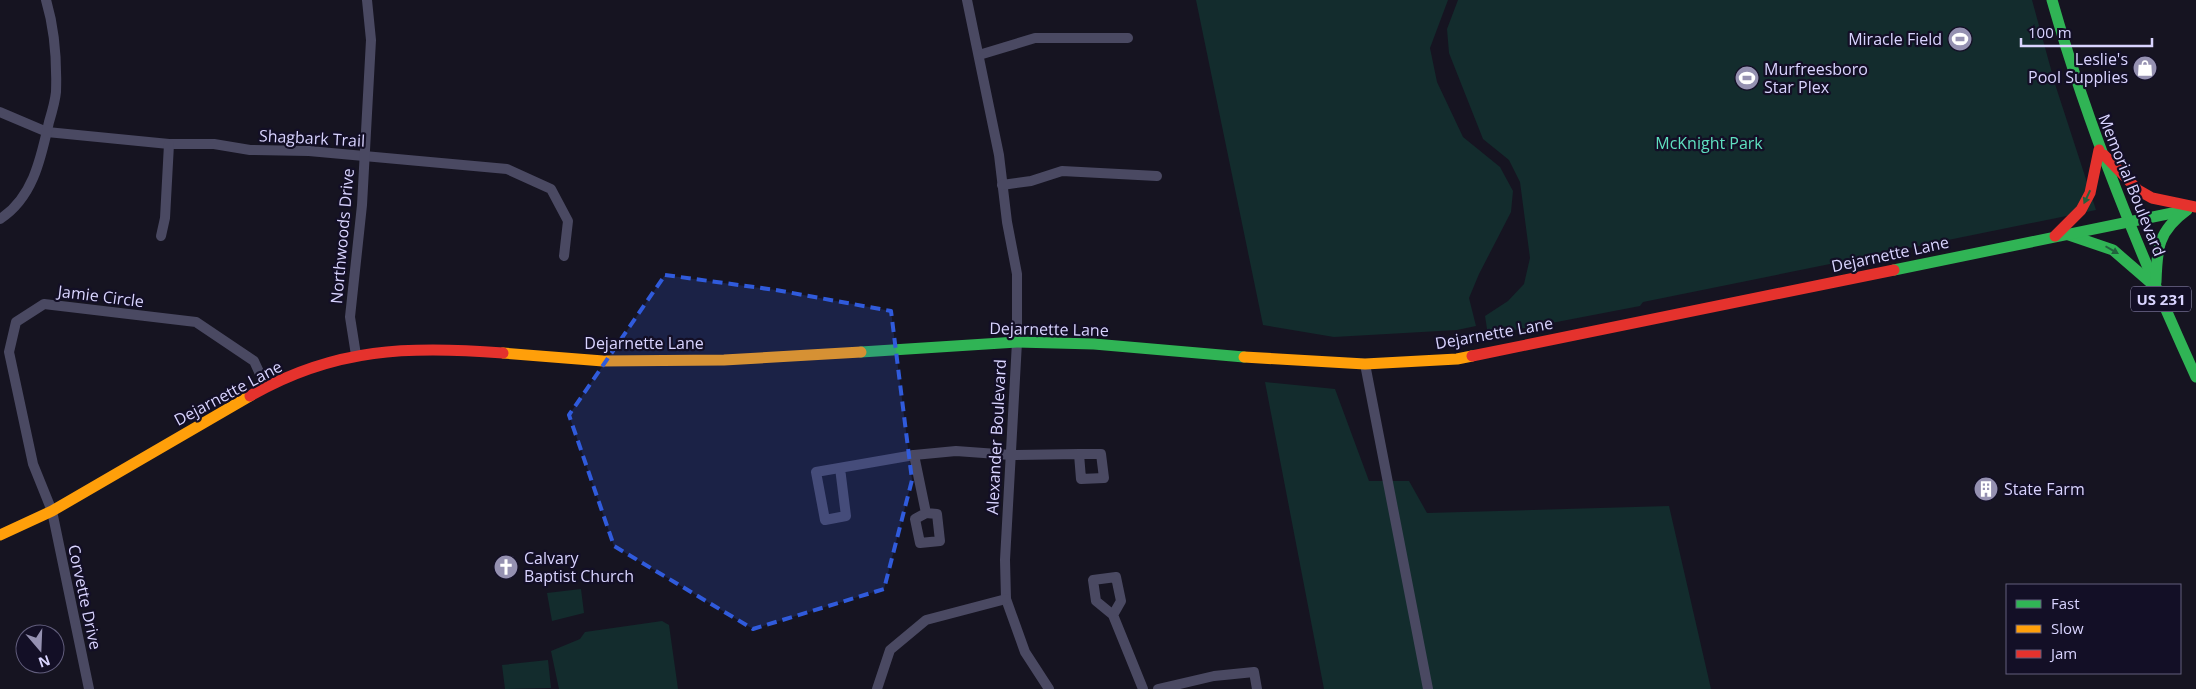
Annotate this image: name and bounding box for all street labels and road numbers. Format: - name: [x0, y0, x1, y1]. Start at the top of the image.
- street label: Memorial Boulevard: [2093, 111, 2171, 259]
- street label: Shagbark Trail: [258, 124, 366, 152]
- street label: Northwoods Drive: [325, 167, 359, 305]
- street label: Dejarnette Lane: [1829, 231, 1951, 277]
- street label: Jamie Circle: [55, 280, 145, 312]
- road number: US 231: [2131, 286, 2191, 312]
- street label: Dejarnette Lane: [1433, 312, 1555, 354]
- street label: Dejarnette Lane: [989, 317, 1109, 341]
- street label: Dejarnette Lane: [584, 332, 704, 354]
- street label: Dejarnette Lane: [170, 355, 286, 431]
- street label: Alexander Boulevard: [981, 359, 1011, 515]
- street label: Corvette Drive: [63, 542, 107, 652]

